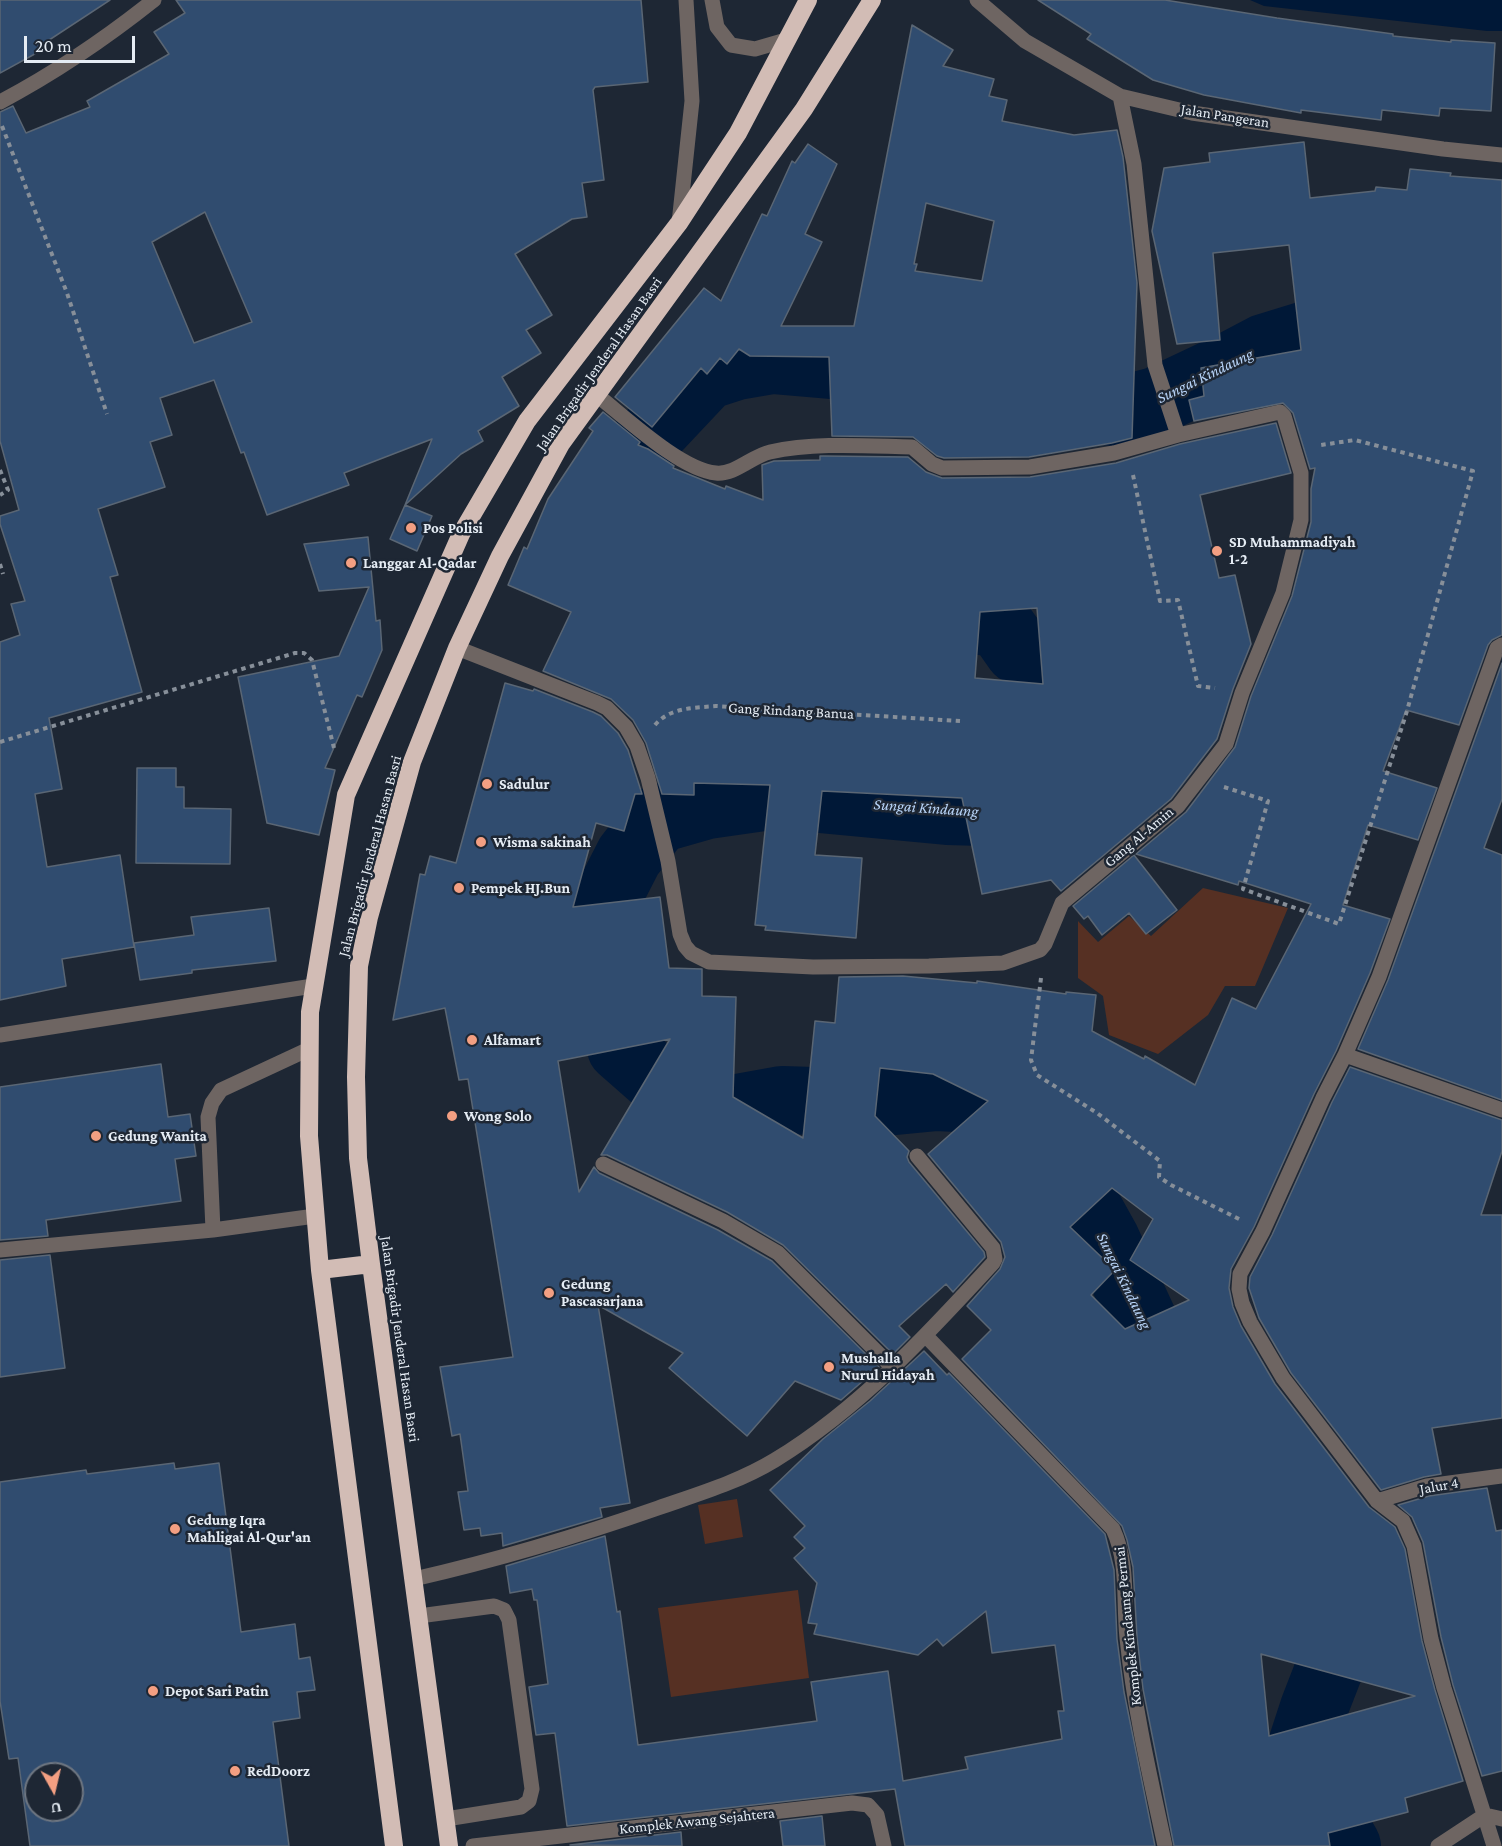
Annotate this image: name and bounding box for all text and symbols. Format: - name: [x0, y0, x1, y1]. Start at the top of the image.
- scale bar: [27, 24, 138, 62]
- text: 20 m: [35, 36, 72, 56]
- street label: Jalan Pangeran: [1180, 100, 1270, 132]
- street label: Jalan Brigadir Jenderal Hasan Basri: [532, 274, 666, 454]
- water label: Sungai Kindaung: [1154, 344, 1256, 408]
- place label: Pos Polisi: [423, 519, 483, 537]
- marker: Pos Polisi: [404, 521, 418, 535]
- place label: SD Muhammadiyah 1-2: [1229, 533, 1356, 568]
- marker: SD Muhammadiyah 1-2: [1210, 544, 1224, 558]
- place label: Langgar Al-Qadar: [363, 554, 477, 572]
- marker: Langgar Al-Qadar: [344, 556, 358, 570]
- street label: Gang Rindang Banua: [728, 699, 854, 723]
- street label: Jalan Brigadir Jenderal Hasan Basri: [334, 753, 406, 959]
- place label: Sadulur: [499, 775, 549, 793]
- marker: Sadulur: [480, 777, 494, 791]
- water label: Sungai Kindaung: [873, 795, 979, 821]
- street label: Gang Al-Amin: [1101, 803, 1177, 871]
- place label: Wisma sakinah: [493, 833, 591, 851]
- marker: Wisma sakinah: [474, 835, 488, 849]
- place label: Pempek HJ.Bun: [471, 879, 570, 897]
- marker: Pempek HJ.Bun: [452, 881, 466, 895]
- place label: Alfamart: [484, 1031, 541, 1049]
- marker: Alfamart: [465, 1033, 479, 1047]
- place label: Wong Solo: [464, 1107, 532, 1125]
- marker: Wong Solo: [445, 1109, 459, 1123]
- place label: Gedung Wanita: [108, 1127, 207, 1145]
- marker: Gedung Wanita: [89, 1129, 103, 1143]
- water label: Sungai Kindaung: [1092, 1230, 1156, 1332]
- street label: Jalan Brigadir Jenderal Hasan Basri: [377, 1235, 423, 1443]
- place label: Gedung Pascasarjana: [561, 1275, 643, 1310]
- marker: Gedung Pascasarjana: [542, 1286, 556, 1300]
- place label: Mushalla Nurul Hidayah: [841, 1349, 935, 1384]
- marker: Mushalla Nurul Hidayah: [822, 1360, 836, 1374]
- street label: Jalur 4: [1418, 1474, 1460, 1498]
- place label: Gedung Iqra Mahligai Al-Qur'an: [187, 1511, 311, 1546]
- marker: Gedung Iqra Mahligai Al-Qur'an: [168, 1522, 182, 1536]
- street label: Komplek Kindaung Permai: [1111, 1546, 1145, 1706]
- place label: Depot Sari Patin: [165, 1682, 269, 1700]
- marker: Depot Sari Patin: [146, 1684, 160, 1698]
- north arrow: [24, 1762, 84, 1822]
- place label: RedDoorz: [247, 1762, 310, 1780]
- marker: RedDoorz: [228, 1764, 242, 1778]
- text: U: [50, 1799, 63, 1818]
- street label: Komplek Awang Sejahtera: [618, 1804, 776, 1838]

